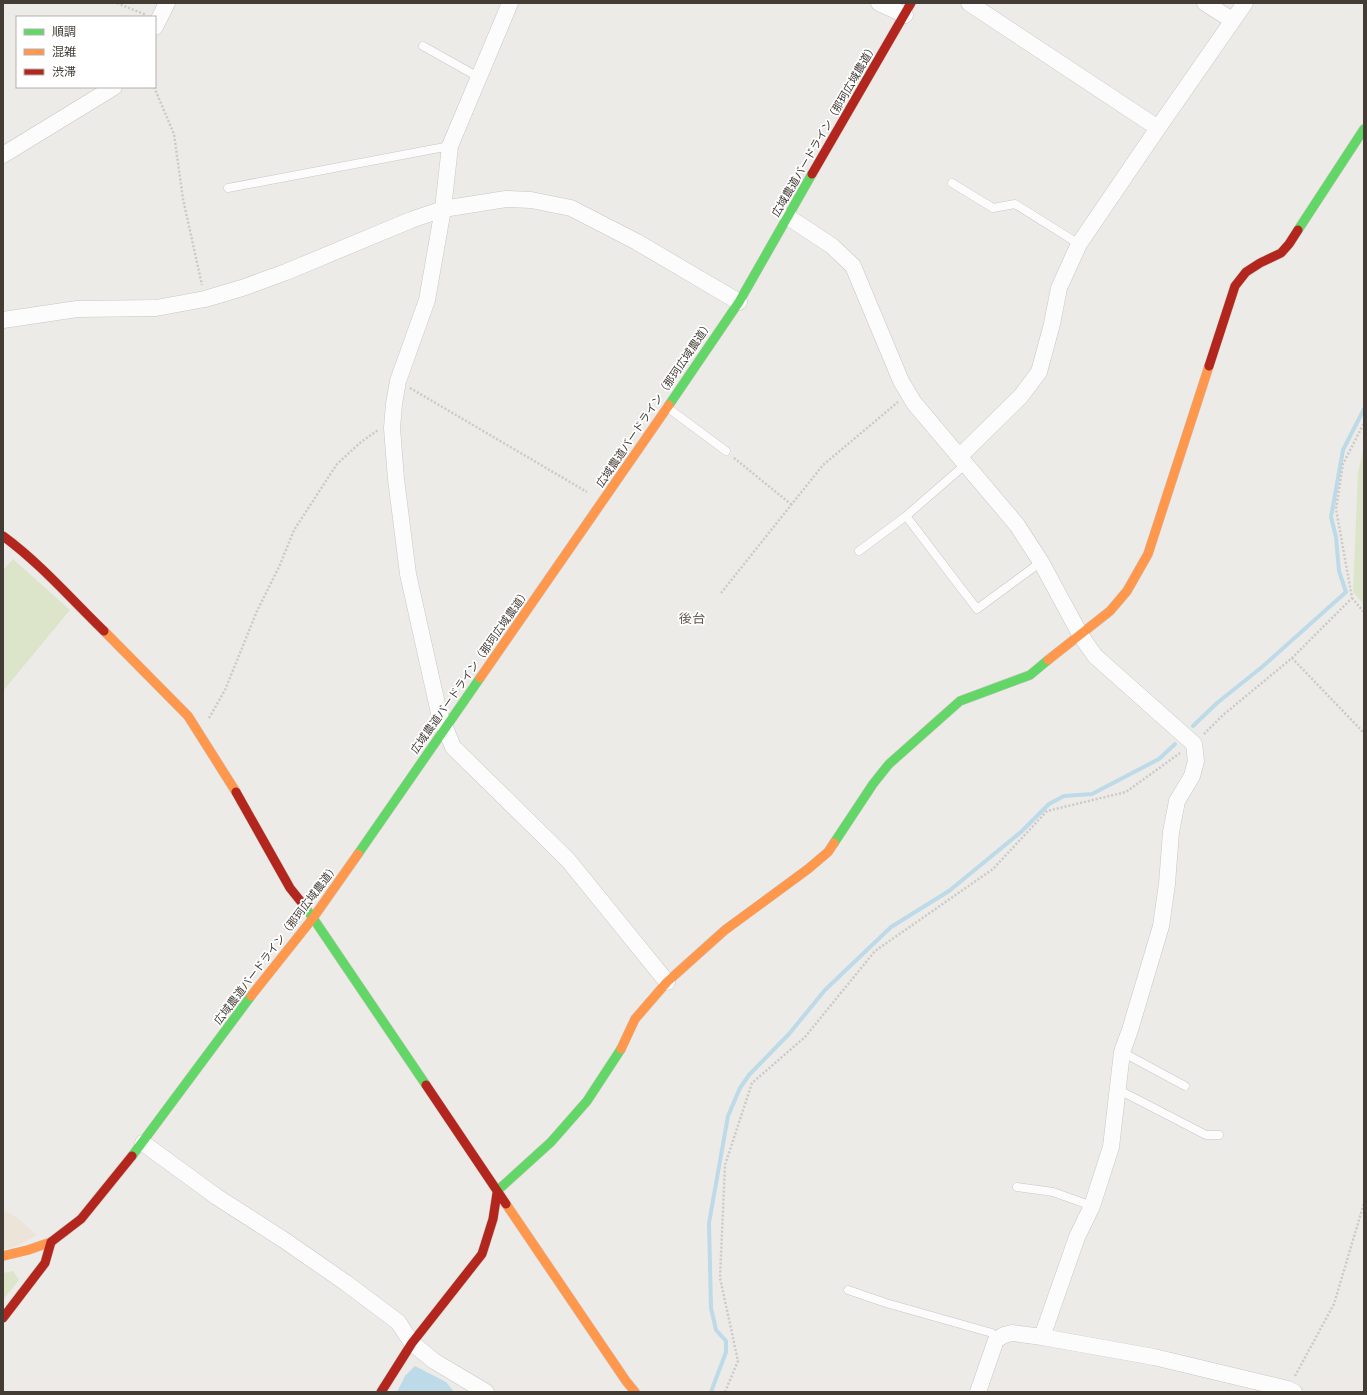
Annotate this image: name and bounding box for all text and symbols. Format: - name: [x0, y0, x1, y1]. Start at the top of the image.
- legend: [16, 16, 156, 88]
- text: 順調: [52, 25, 76, 39]
- street label: 広域農道バードライン（那珂広域農道）: [769, 41, 879, 219]
- text: 混雑: [52, 45, 76, 59]
- text: 渋滞: [52, 65, 76, 79]
- street label: 広域農道バードライン（那珂広域農道）: [594, 319, 714, 489]
- street label: 広域農道バードライン（那珂広域農道）: [408, 586, 532, 756]
- district label: 後台: [679, 611, 705, 626]
- street label: 広域農道バードライン（那珂広域農道）: [212, 861, 340, 1027]

